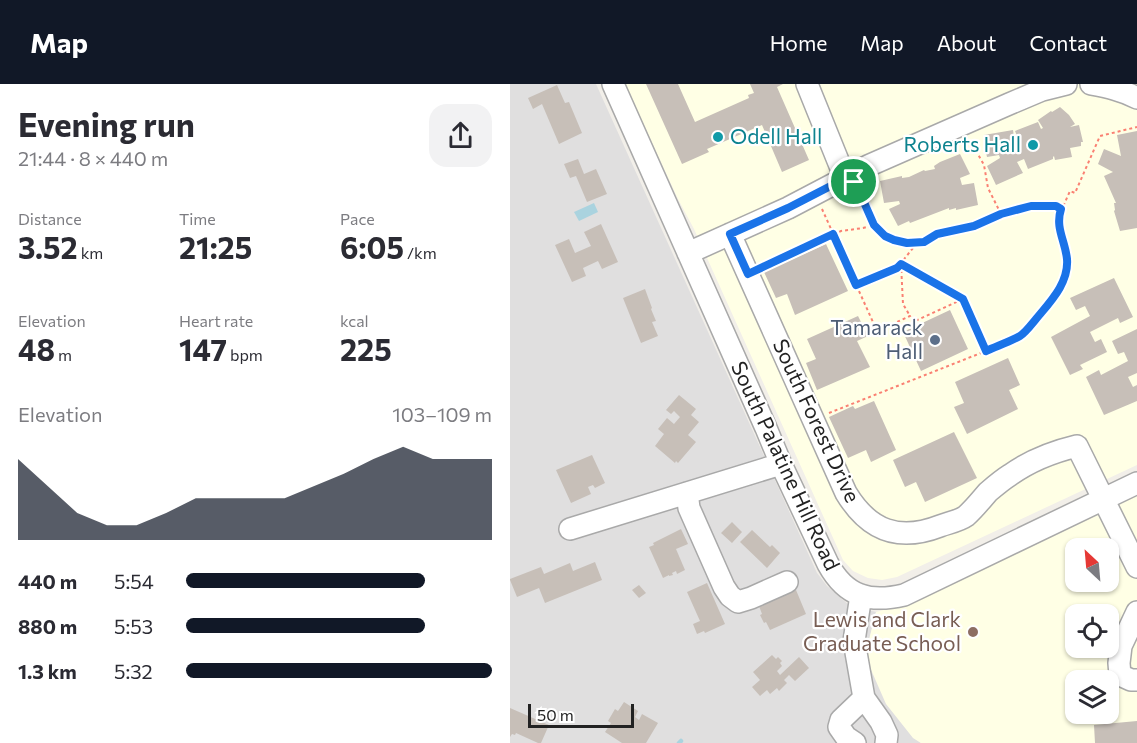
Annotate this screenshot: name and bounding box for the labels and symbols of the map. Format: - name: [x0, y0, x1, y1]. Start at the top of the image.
- place label: Odell Hall: [730, 123, 822, 148]
- marker: Odell Hall: [711, 130, 725, 144]
- place label: Roberts Hall: [904, 131, 1021, 156]
- marker: Roberts Hall: [1026, 138, 1040, 152]
- pin: [828, 156, 879, 207]
- place label: Tamarack Hall: [830, 314, 923, 363]
- marker: Tamarack Hall: [928, 333, 942, 347]
- street label: South Forest Drive: [769, 335, 866, 506]
- street label: South Palatine Hill Road: [727, 357, 846, 574]
- north arrow: [1065, 538, 1119, 592]
- place label: Lewis and Clark Graduate School: [803, 606, 961, 655]
- marker: Lewis and Clark Graduate School: [966, 625, 980, 639]
- scale bar: [528, 701, 634, 728]

